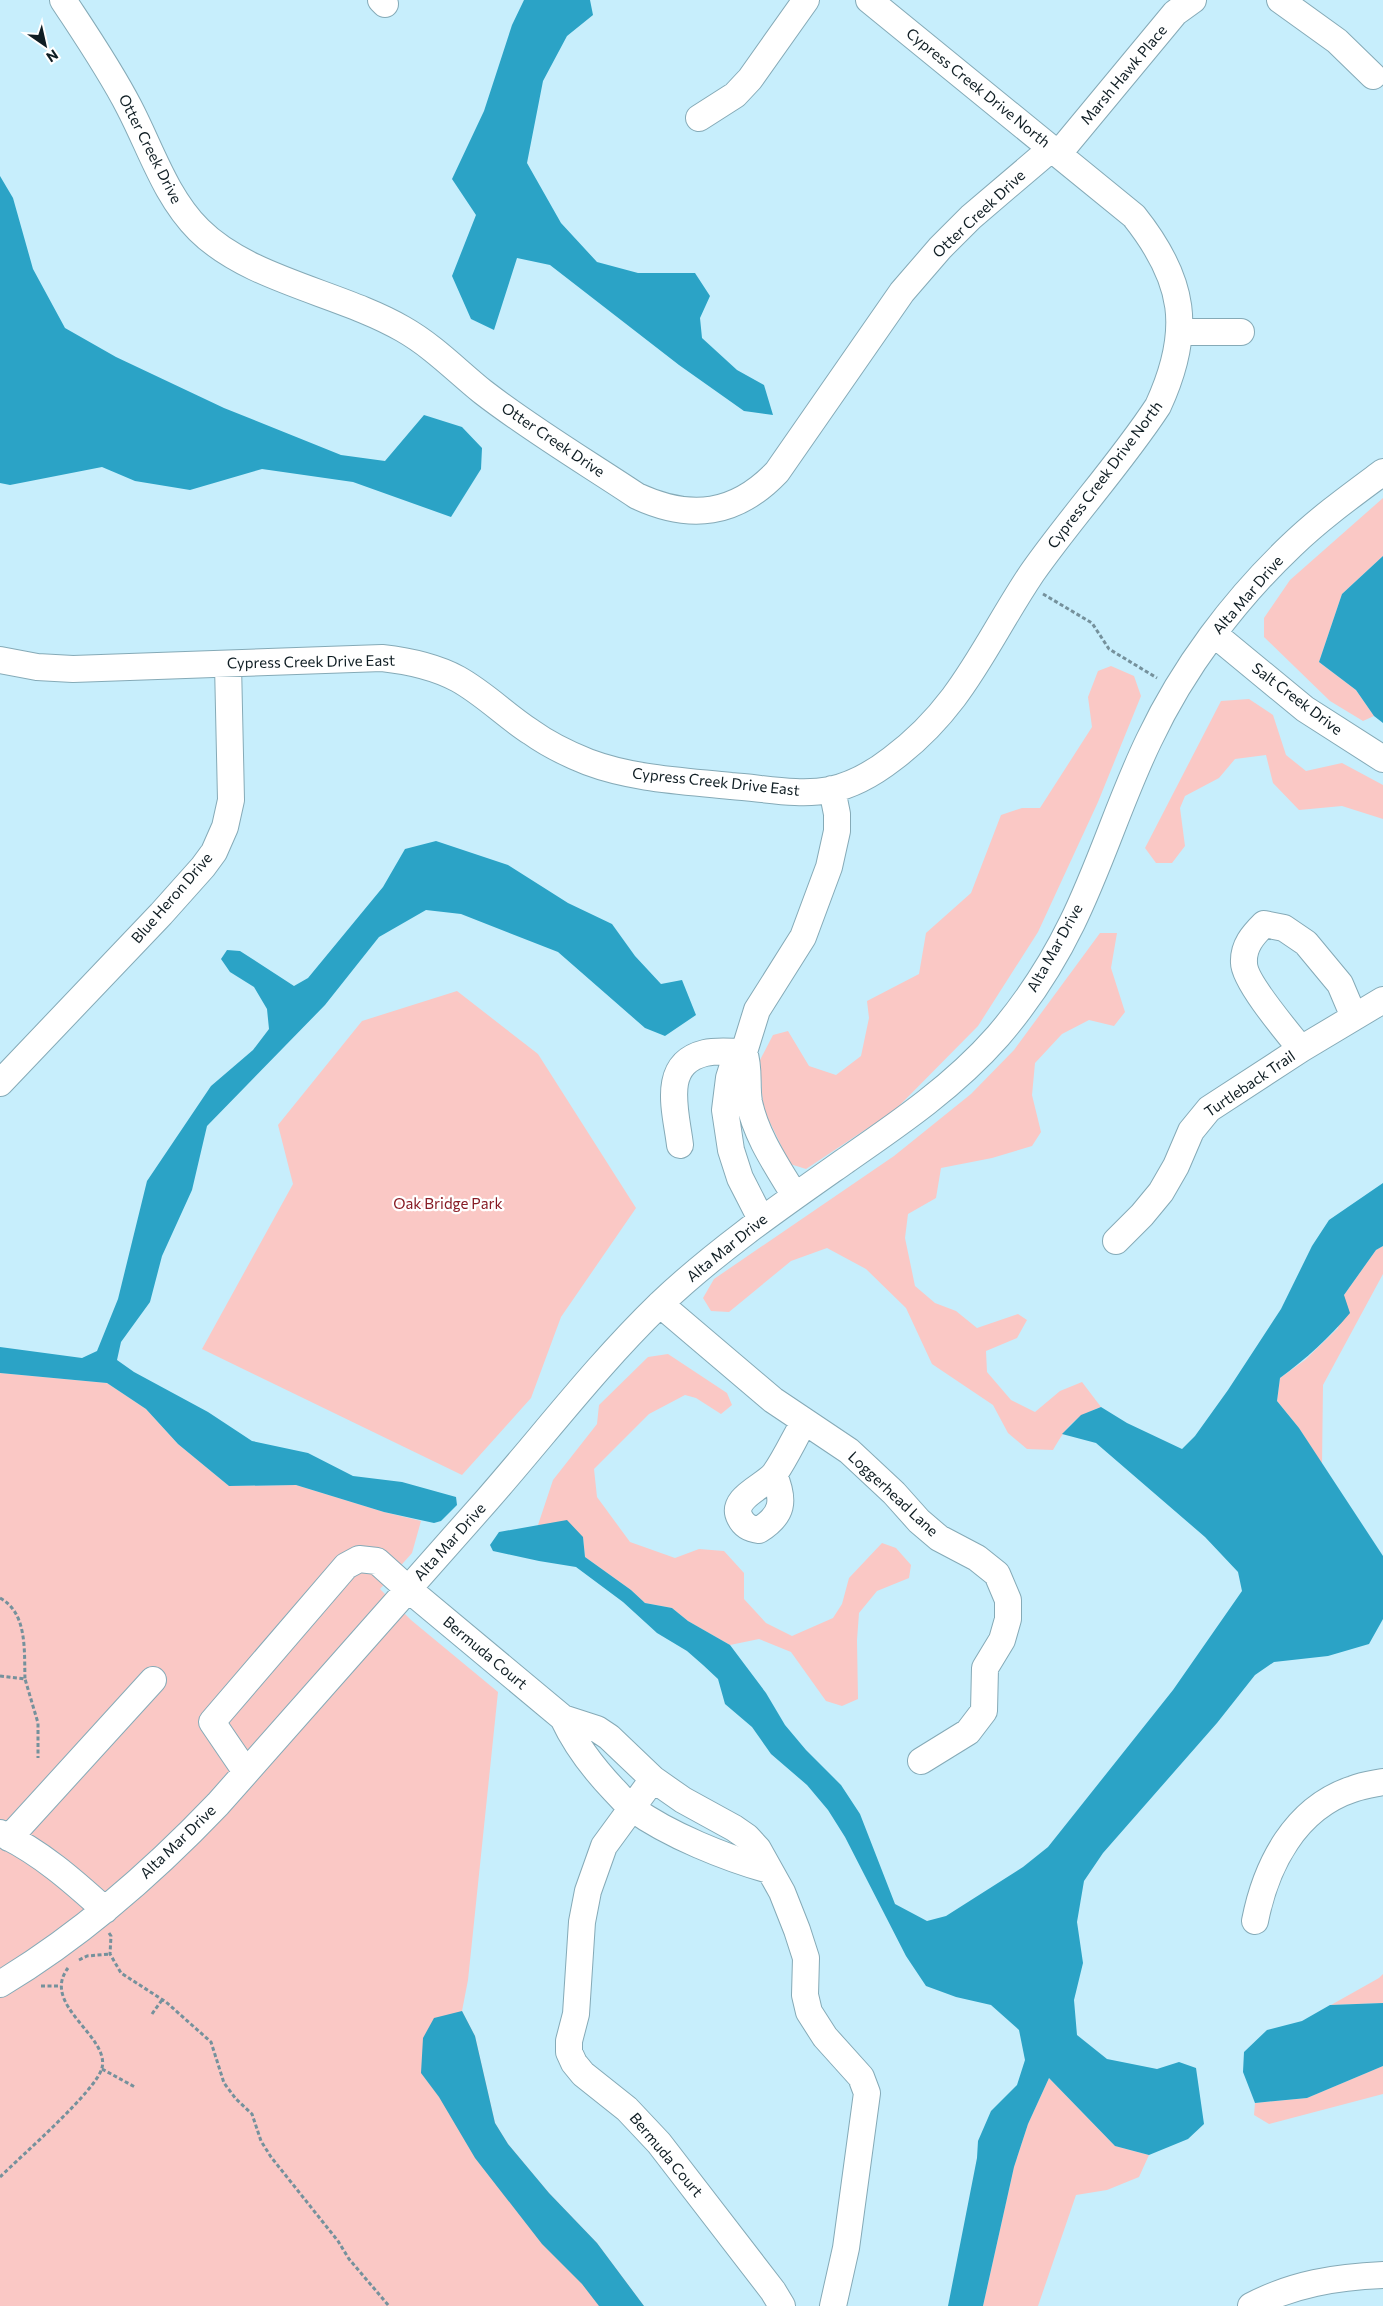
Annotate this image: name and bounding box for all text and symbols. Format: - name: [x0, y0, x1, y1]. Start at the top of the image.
- north arrow: [20, 20, 70, 70]
- street label: Marsh Hawk Place: [1076, 21, 1170, 128]
- street label: Cypress Creek Drive North: [903, 24, 1054, 151]
- text: N: [43, 46, 62, 66]
- street label: Otter Creek Drive: [116, 91, 186, 206]
- street label: Otter Creek Drive: [928, 166, 1029, 261]
- street label: Cypress Creek Drive North: [1043, 397, 1165, 552]
- street label: Otter Creek Drive: [499, 398, 609, 480]
- street label: Alta Mar Drive: [1208, 551, 1286, 637]
- street label: Cypress Creek Drive East: [227, 651, 395, 671]
- street label: Salt Creek Drive: [1249, 658, 1346, 738]
- street label: Cypress Creek Drive East: [631, 763, 801, 799]
- street label: Blue Heron Drive: [127, 848, 216, 946]
- street label: Alta Mar Drive: [1022, 900, 1086, 995]
- street label: Turtleback Trail: [1201, 1046, 1298, 1120]
- park label: Oak Bridge Park: [393, 1194, 503, 1212]
- street label: Alta Mar Drive: [683, 1209, 770, 1285]
- street label: Loggerhead Lane: [845, 1447, 942, 1540]
- street label: Alta Mar Drive: [410, 1499, 489, 1584]
- street label: Bermuda Court: [440, 1612, 531, 1693]
- street label: Alta Mar Drive: [136, 1801, 219, 1882]
- street label: Bermuda Court: [626, 2109, 707, 2200]

